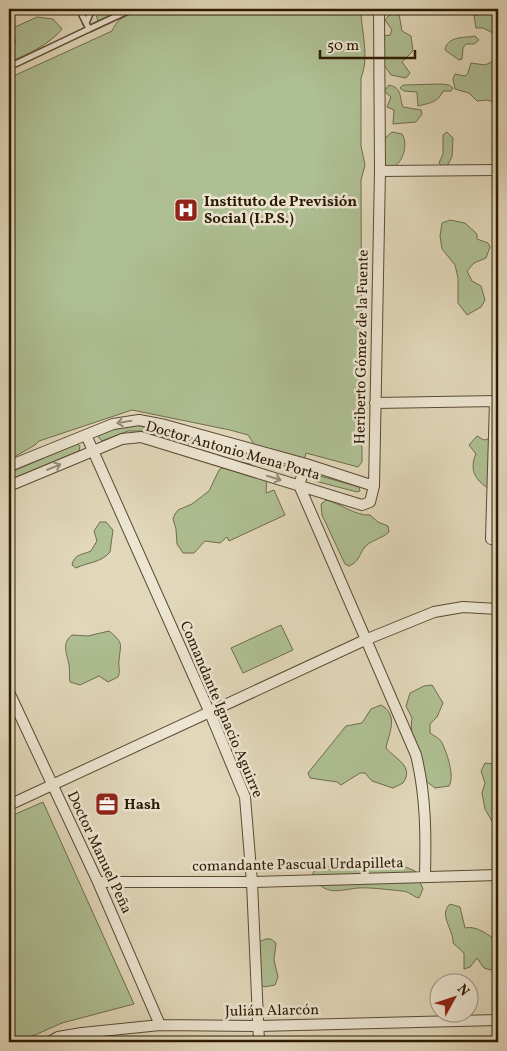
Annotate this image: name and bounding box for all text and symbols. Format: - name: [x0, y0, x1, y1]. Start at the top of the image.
- scale bar: [320, 28, 414, 60]
- text: 50 m: [327, 36, 359, 57]
- place label: Instituto de Previsión Social (I.P.S.): [204, 192, 357, 230]
- hospital icon: Instituto de Previsión Social (I.P.S.): [173, 197, 199, 223]
- street label: Heriberto Gómez de la Fuente: [350, 249, 375, 445]
- street label: Doctor Antonio Mena Porta: [143, 416, 322, 486]
- one-way arrow: [117, 418, 133, 427]
- one-way arrow: [46, 462, 61, 472]
- one-way arrow: [266, 473, 282, 483]
- street label: Comandante Ignacio Aguirre: [174, 618, 267, 801]
- street label: Doctor Manuel Peña: [61, 788, 136, 918]
- office icon: Hash: [94, 791, 120, 817]
- place label: Hash: [124, 795, 161, 816]
- street label: comandante Pascual Urdapilleta: [192, 853, 404, 878]
- north arrow: [430, 974, 480, 1024]
- text: N: [452, 981, 473, 1001]
- street label: Julián Alarcón: [225, 1000, 319, 1023]

